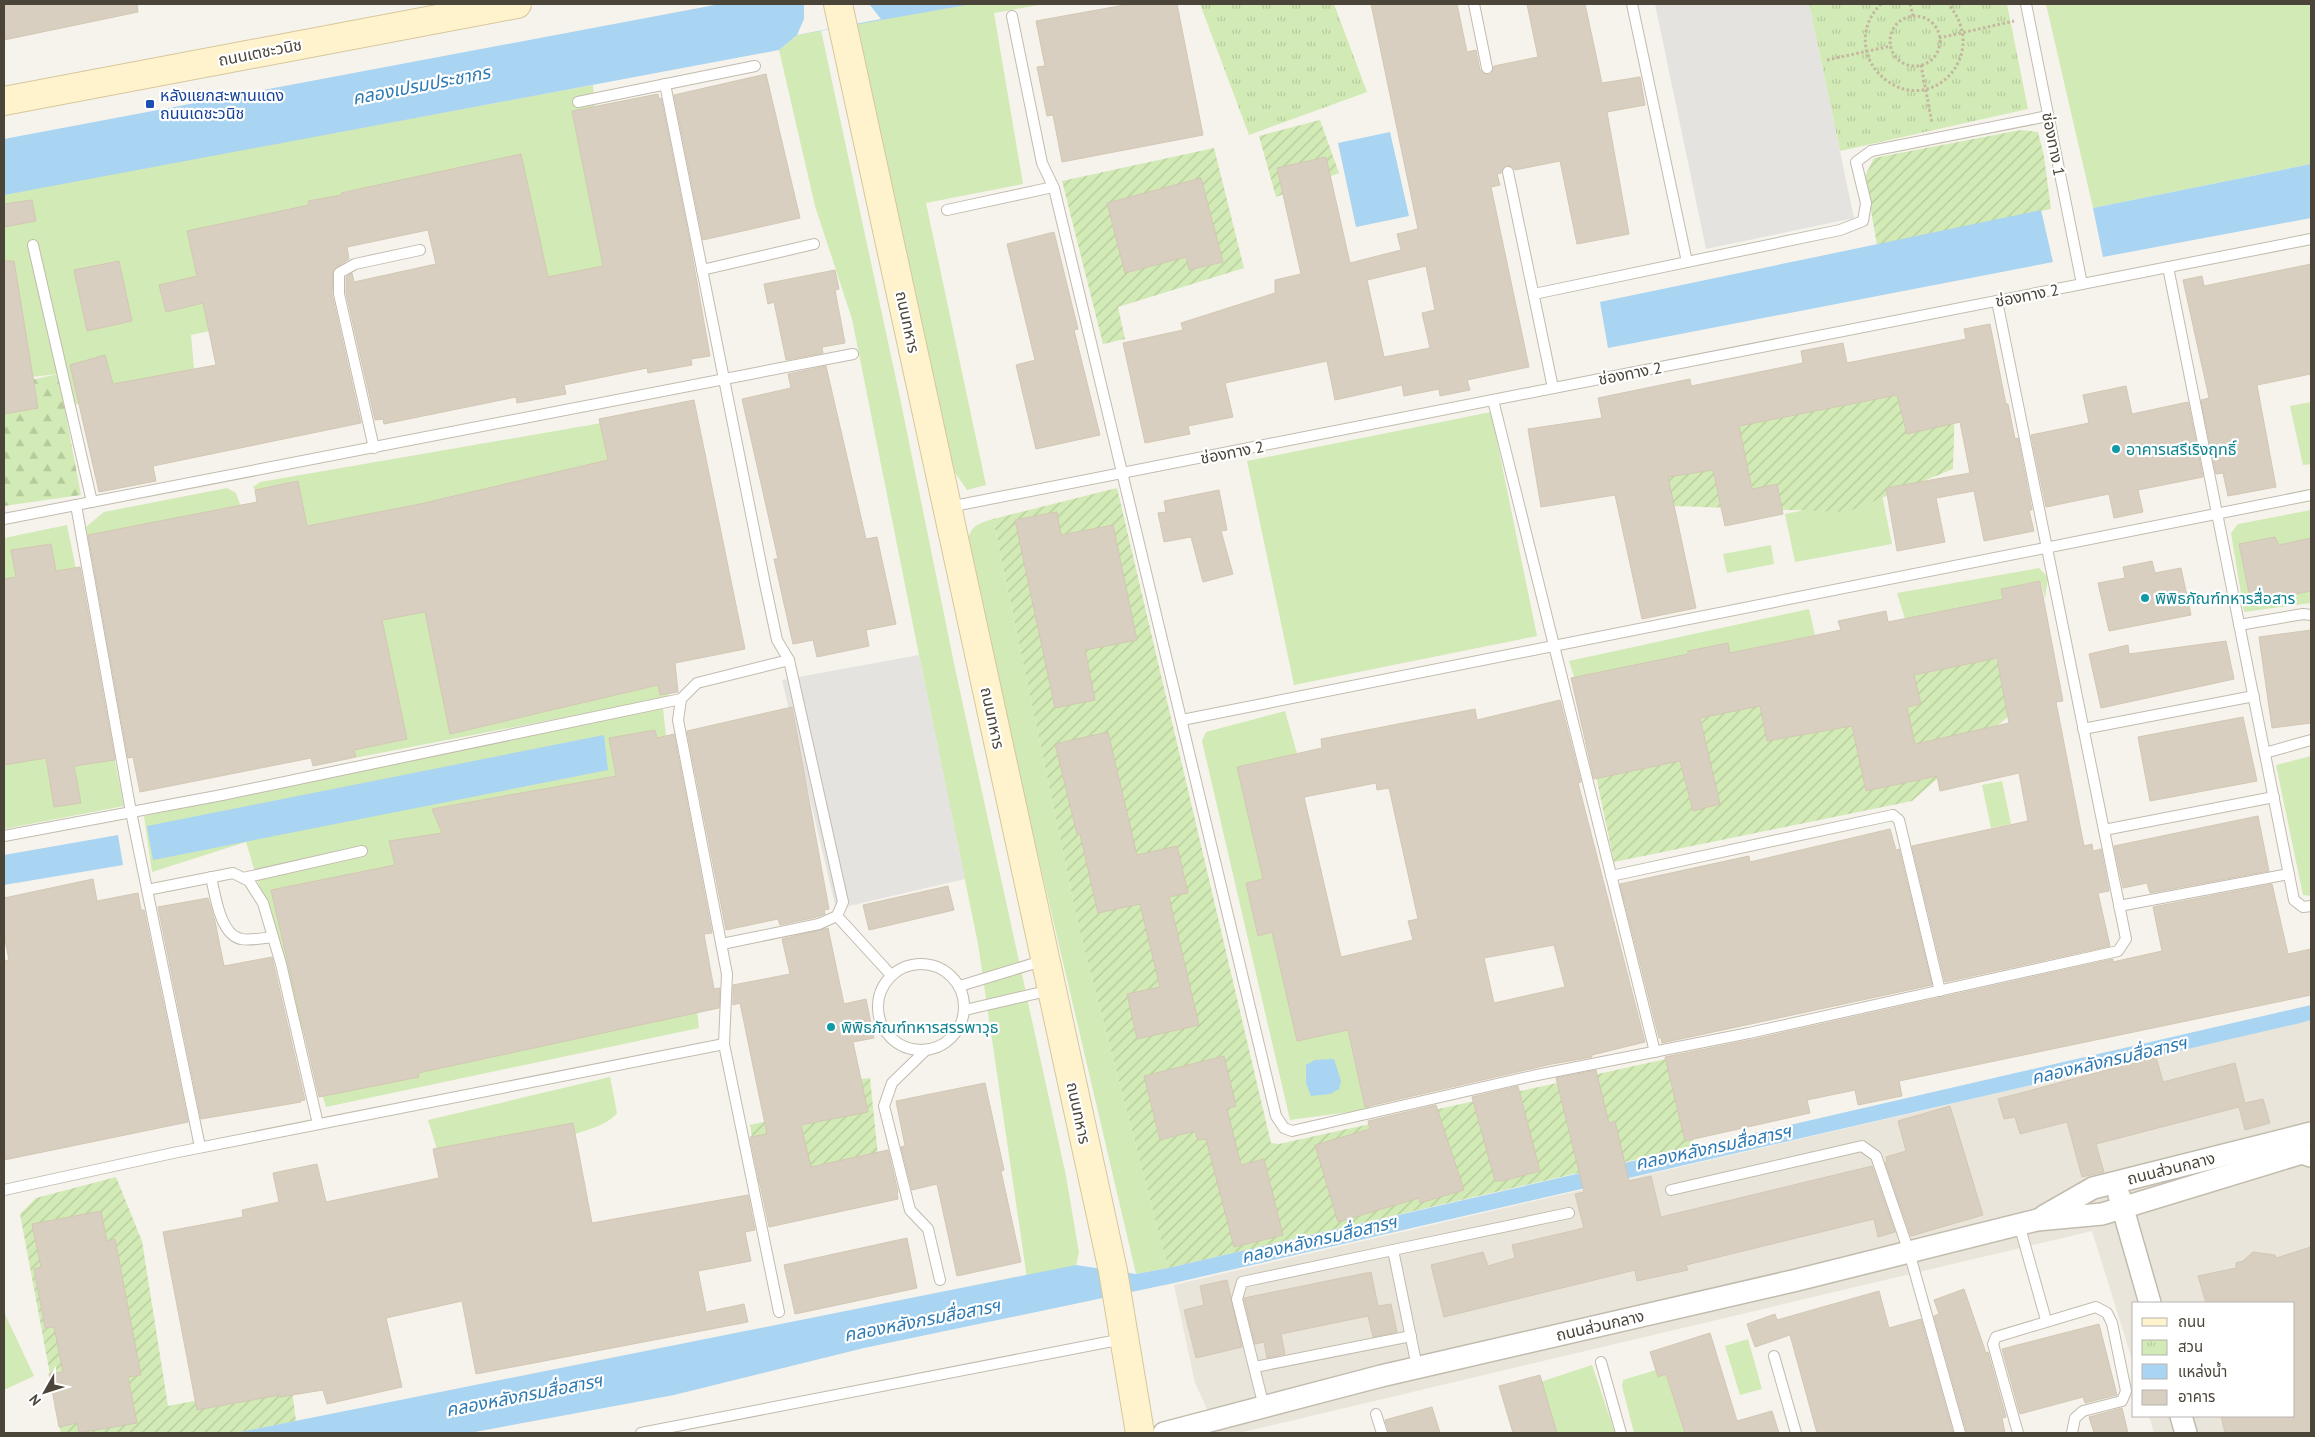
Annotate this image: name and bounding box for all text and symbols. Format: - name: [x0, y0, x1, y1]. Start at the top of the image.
- street label: ถนนเตชะวนิช: [217, 34, 303, 70]
- water label: คลองเปรมประชากร: [350, 60, 493, 110]
- place label: หลังแยกสะพานแดง ถนนเดชะวนิช: [160, 85, 284, 123]
- marker: หลังแยกสะพานแดง ถนนเดชะวนิช: [144, 98, 156, 110]
- street label: ช่องทาง 1: [2038, 110, 2070, 178]
- street label: ช่องทาง 2: [1993, 279, 2061, 311]
- street label: ถนนทหาร: [892, 289, 924, 355]
- street label: ช่องทาง 2: [1596, 357, 1664, 389]
- street label: ช่องทาง 2: [1198, 436, 1266, 468]
- place label: อาคารเสรีเริงฤทธิ์: [2126, 439, 2237, 459]
- marker: อาคารเสรีเริงฤทธิ์: [2110, 443, 2122, 455]
- place label: พิพิธภัณฑ์ทหารสื่อสาร: [2155, 587, 2296, 608]
- marker: พิพิธภัณฑ์ทหารสื่อสาร: [2139, 592, 2151, 604]
- street label: ถนนทหาร: [977, 685, 1009, 751]
- place label: พิพิธภัณฑ์ทหารสรรพาวุธ: [841, 1017, 999, 1037]
- marker: พิพิธภัณฑ์ทหารสรรพาวุธ: [825, 1021, 837, 1033]
- water label: คลองหลังกรมสื่อสารฯ: [2029, 1030, 2191, 1089]
- street label: ถนนทหาร: [1063, 1080, 1095, 1146]
- water label: คลองหลังกรมสื่อสารฯ: [1633, 1118, 1795, 1175]
- street label: ถนนส่วนกลาง: [2125, 1147, 2217, 1189]
- water label: คลองหลังกรมสื่อสารฯ: [1239, 1209, 1401, 1268]
- water label: คลองหลังกรมสื่อสารฯ: [842, 1292, 1004, 1346]
- legend: [2132, 1302, 2295, 1417]
- street label: ถนนส่วนกลาง: [1554, 1305, 1646, 1345]
- text: ถนน: [2178, 1312, 2205, 1331]
- text: สวน: [2178, 1337, 2203, 1356]
- text: แหล่งน้ำ: [2178, 1361, 2227, 1381]
- north arrow: [20, 1367, 70, 1417]
- water label: คลองหลังกรมสื่อสารฯ: [444, 1367, 606, 1421]
- text: อาคาร: [2178, 1387, 2215, 1406]
- text: N: [25, 1391, 45, 1409]

